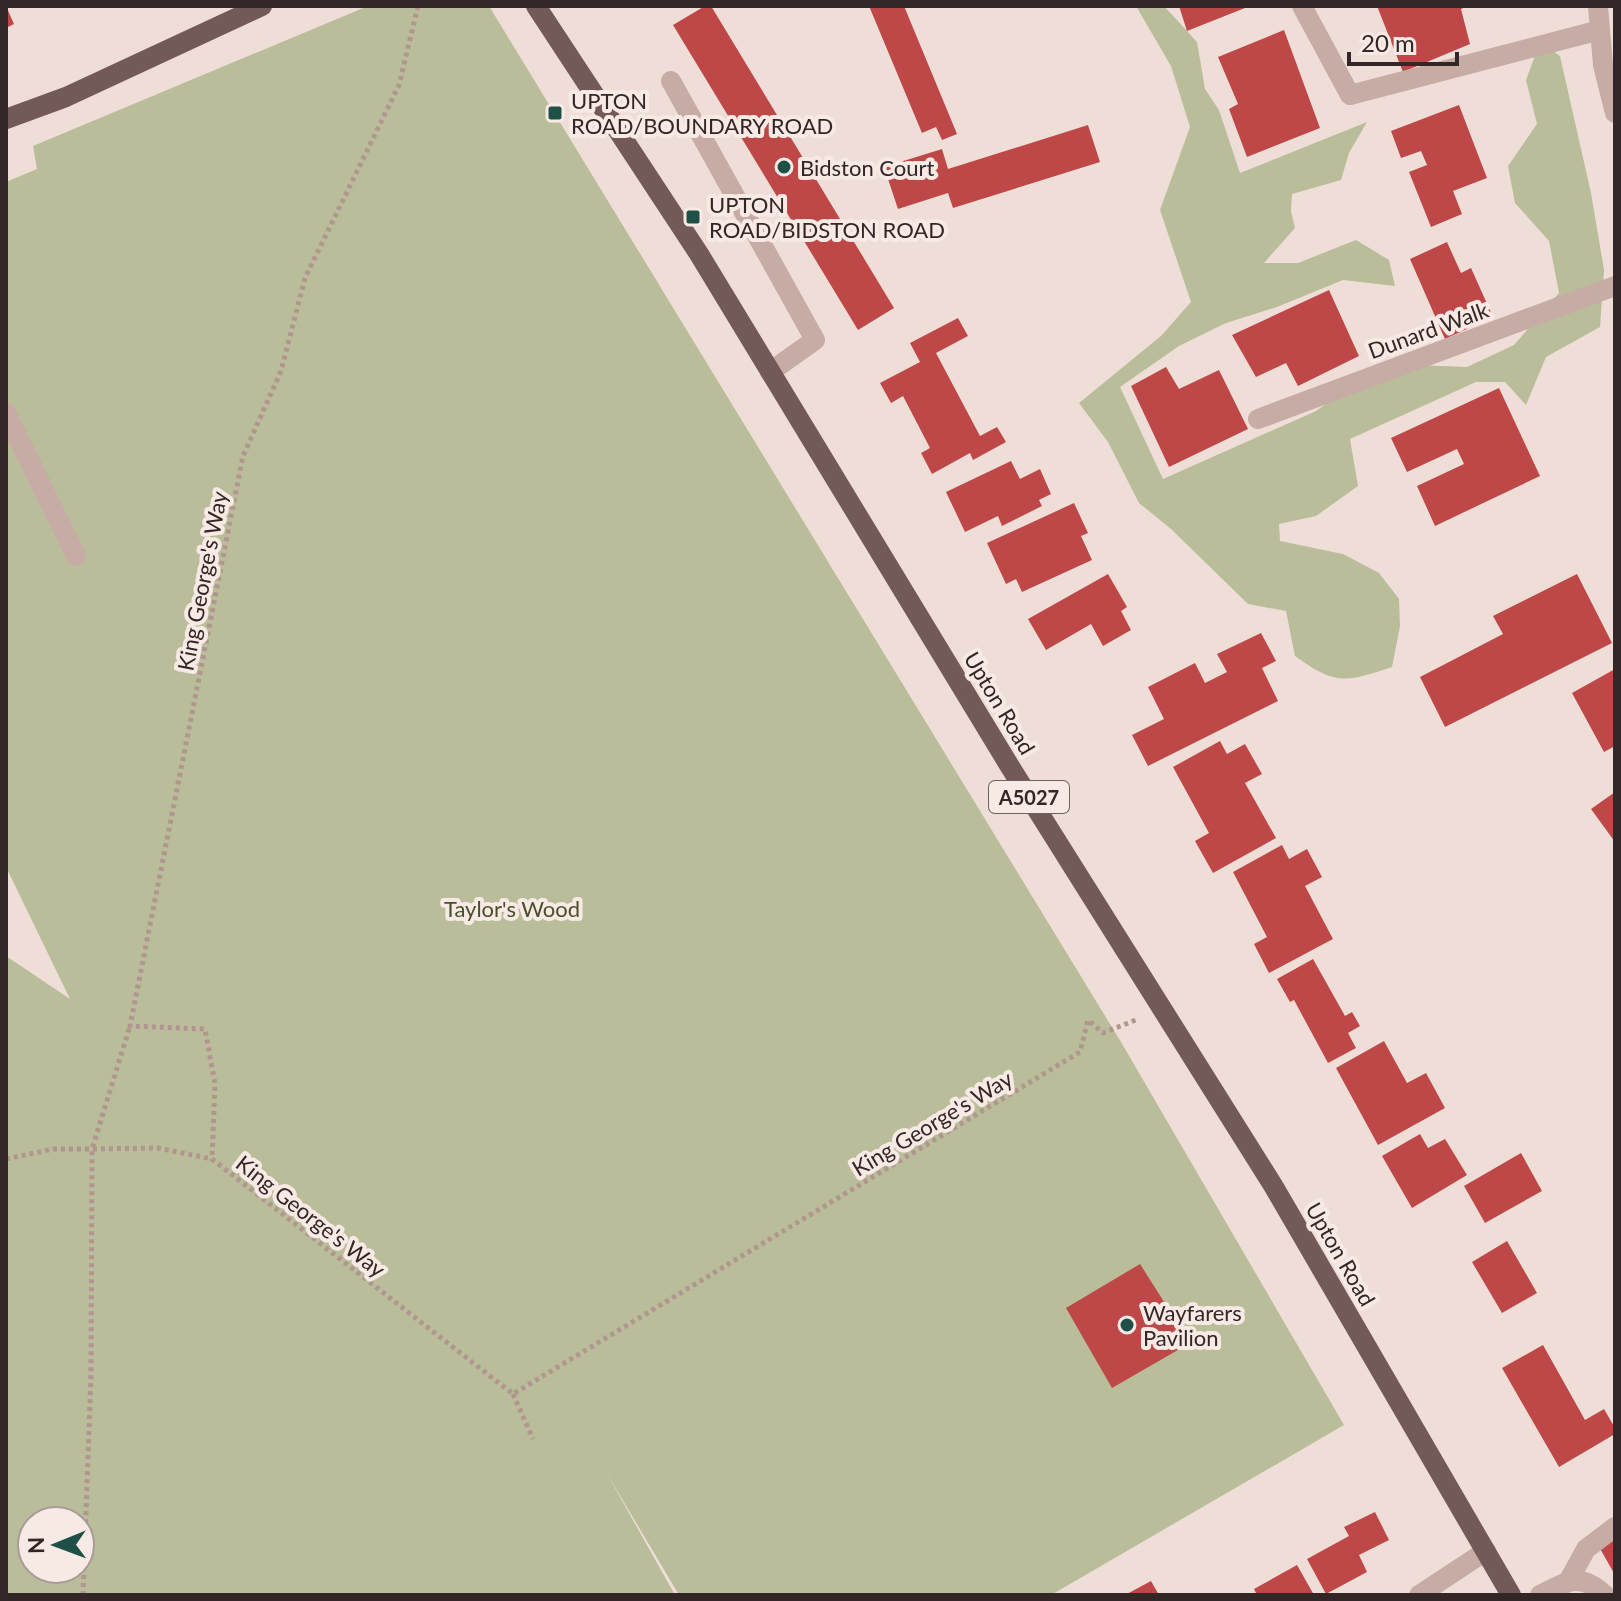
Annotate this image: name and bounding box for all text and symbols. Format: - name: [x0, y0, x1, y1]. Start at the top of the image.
- scale bar: [1349, 16, 1457, 66]
- text: 20 m: [1361, 28, 1415, 57]
- place label: UPTON ROAD/BOUNDARY ROAD: [571, 87, 833, 139]
- marker: UPTON ROAD/BOUNDARY ROAD: [546, 104, 564, 122]
- place label: Bidston Court: [800, 154, 935, 181]
- marker: Bidston Court: [775, 158, 793, 176]
- place label: UPTON ROAD/BIDSTON ROAD: [709, 191, 945, 243]
- marker: UPTON ROAD/BIDSTON ROAD: [684, 208, 702, 226]
- street label: Dunard Walk: [1364, 295, 1493, 364]
- street label: King George's Way: [171, 488, 233, 673]
- street label: Upton Road: [959, 647, 1041, 759]
- road number: A5027: [989, 781, 1069, 813]
- park label: Taylor's Wood: [444, 895, 580, 922]
- street label: King George's Way: [847, 1064, 1018, 1181]
- street label: King George's Way: [231, 1149, 392, 1283]
- street label: Upton Road: [1301, 1197, 1381, 1311]
- place label: Wayfarers Pavilion: [1143, 1299, 1242, 1351]
- marker: Wayfarers Pavilion: [1118, 1316, 1136, 1334]
- north arrow: [16, 1505, 96, 1585]
- text: N: [22, 1537, 49, 1554]

